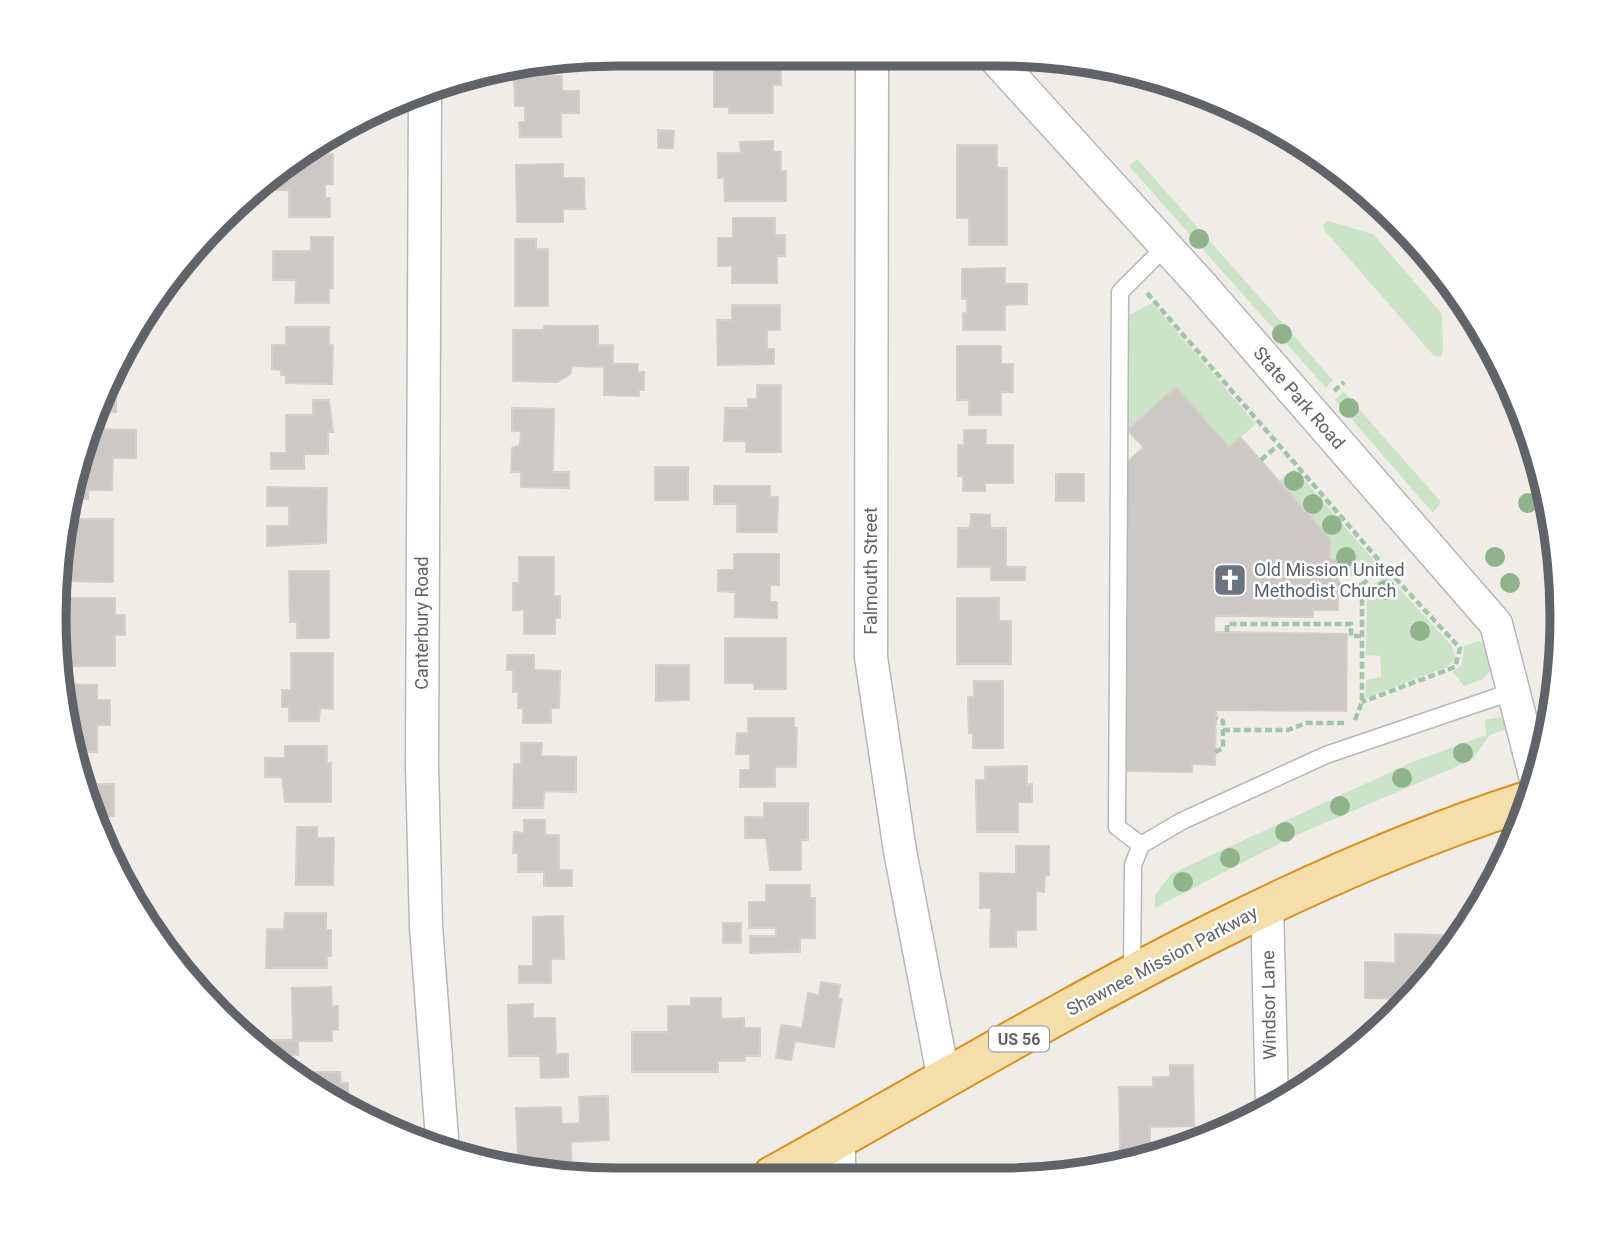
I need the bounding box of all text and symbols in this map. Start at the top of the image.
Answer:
street label: State Park Road [1249,342,1349,453]
street label: Falmouth Street [860,507,881,635]
street label: Canterbury Road [411,556,432,690]
place label: Old Mission United Methodist Church [1254,559,1405,601]
church icon: Old Mission United Methodist Church [1211,561,1249,599]
street label: Shawnee Mission Parkway [1063,901,1261,1020]
street label: Windsor Lane [1257,950,1280,1060]
road number: US 56 [989,1026,1049,1051]

